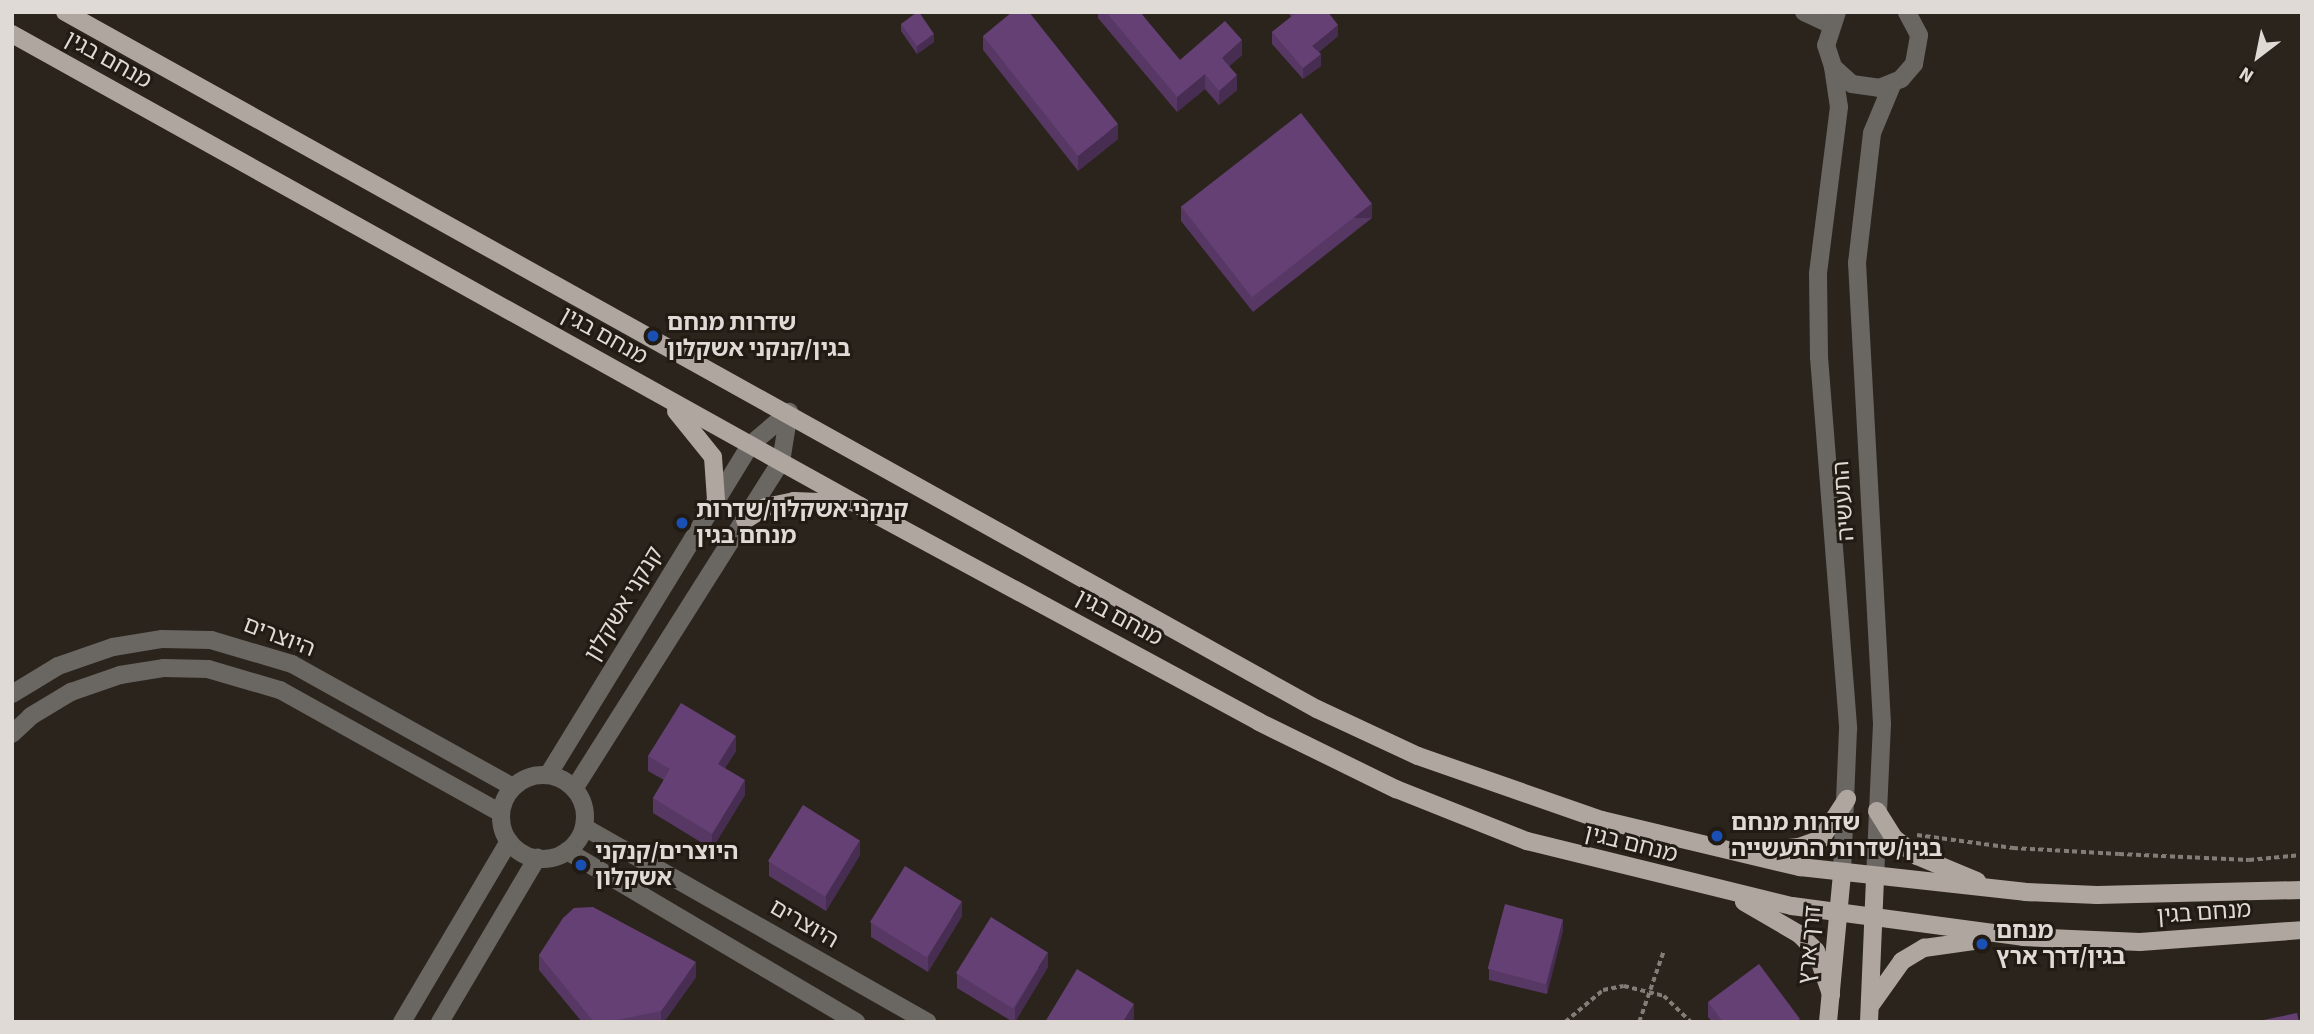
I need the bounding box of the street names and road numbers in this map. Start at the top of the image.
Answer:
street label: מנחם בגין [60,25,156,95]
street label: מנחם בגין [556,301,652,371]
street label: התעשיה [1827,460,1861,542]
street label: קנקני אשקלון [579,542,669,666]
street label: מנחם בגין [1071,584,1167,652]
street label: היוצרים [239,611,319,663]
street label: מנחם בגין [1582,819,1680,869]
street label: היוצרים [765,893,843,955]
street label: מנחם בגין [2156,896,2252,930]
street label: דרך ארץ [1793,904,1827,986]

